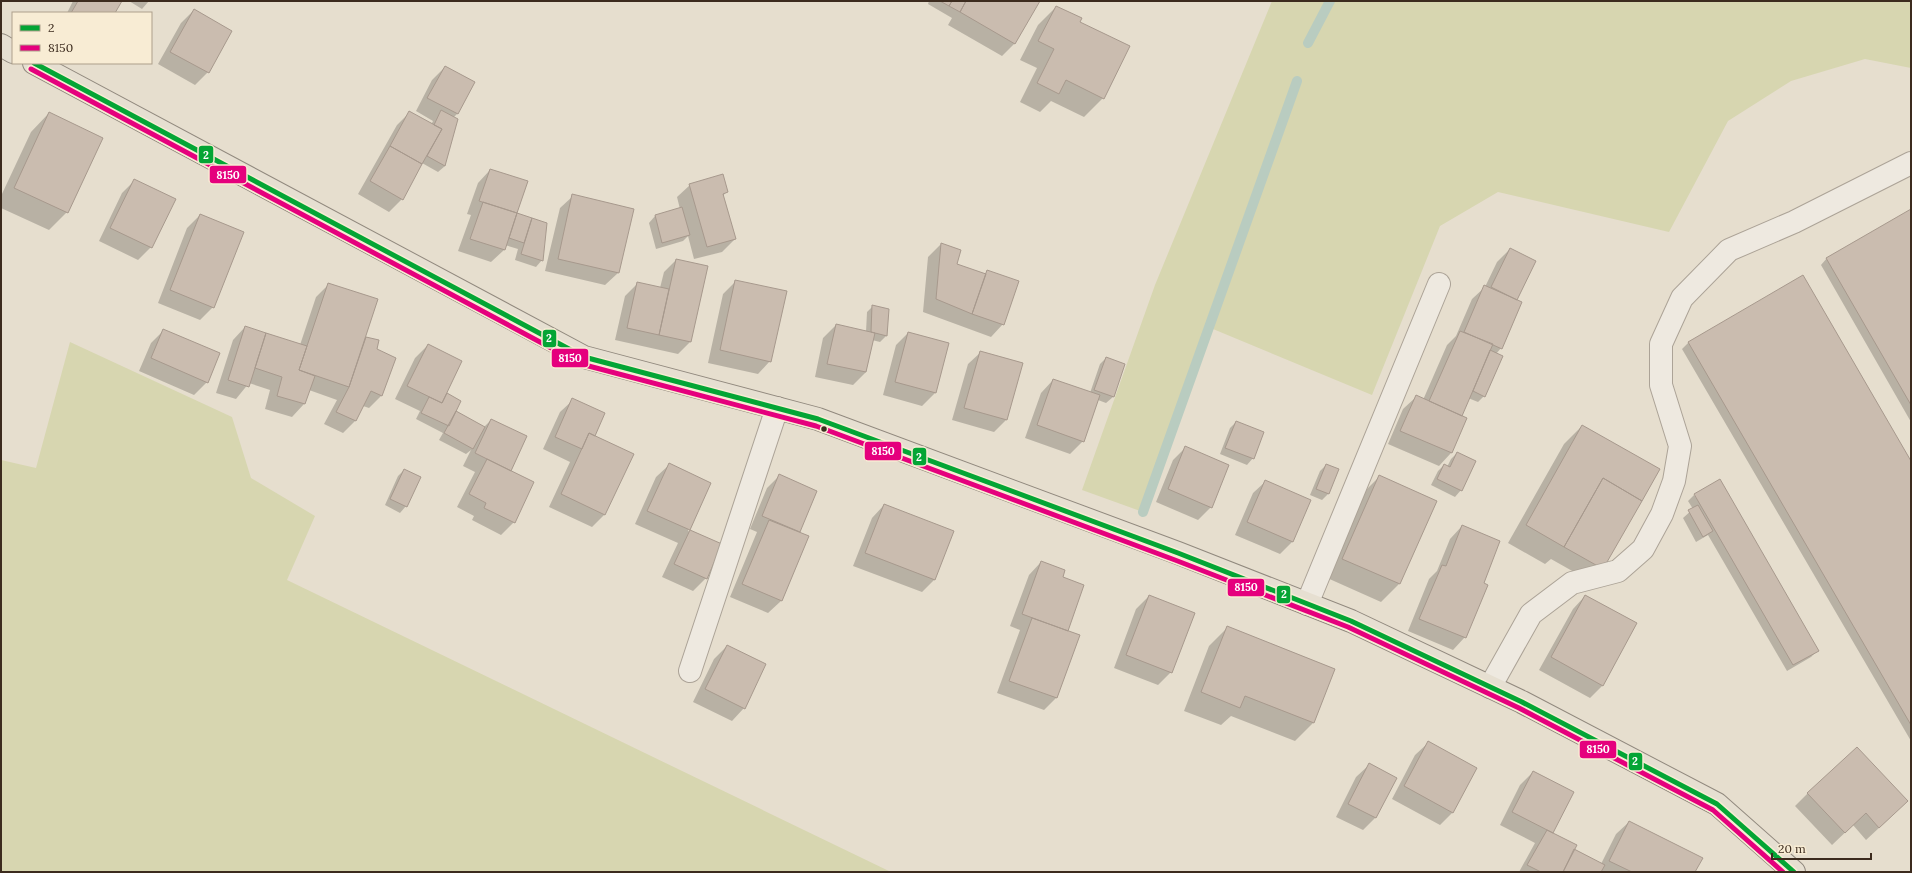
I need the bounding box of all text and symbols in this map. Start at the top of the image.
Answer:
legend [12,12,152,64]
text: 2 [48,20,54,35]
text: 8150 [48,40,73,55]
line badge: 2 [198,145,214,164]
text: 2 [203,148,209,162]
line badge: 8150 [209,165,247,184]
text: 8150 [216,168,240,182]
line badge: 2 [542,329,557,348]
text: 2 [546,331,552,345]
line badge: 8150 [551,348,589,368]
text: 8150 [558,351,582,365]
unlabelled marker [819,424,829,434]
line badge: 8150 [864,441,902,461]
text: 8150 [871,444,895,458]
line badge: 2 [912,447,927,466]
text: 2 [916,450,922,464]
line badge: 8150 [1227,578,1265,597]
text: 8150 [1234,580,1258,594]
line badge: 2 [1276,585,1291,604]
text: 2 [1281,587,1287,601]
line badge: 8150 [1579,740,1617,759]
text: 8150 [1586,742,1610,756]
line badge: 2 [1628,752,1643,771]
text: 2 [1632,754,1638,768]
scale bar [1772,835,1871,861]
text: 20 m [1778,841,1806,856]

